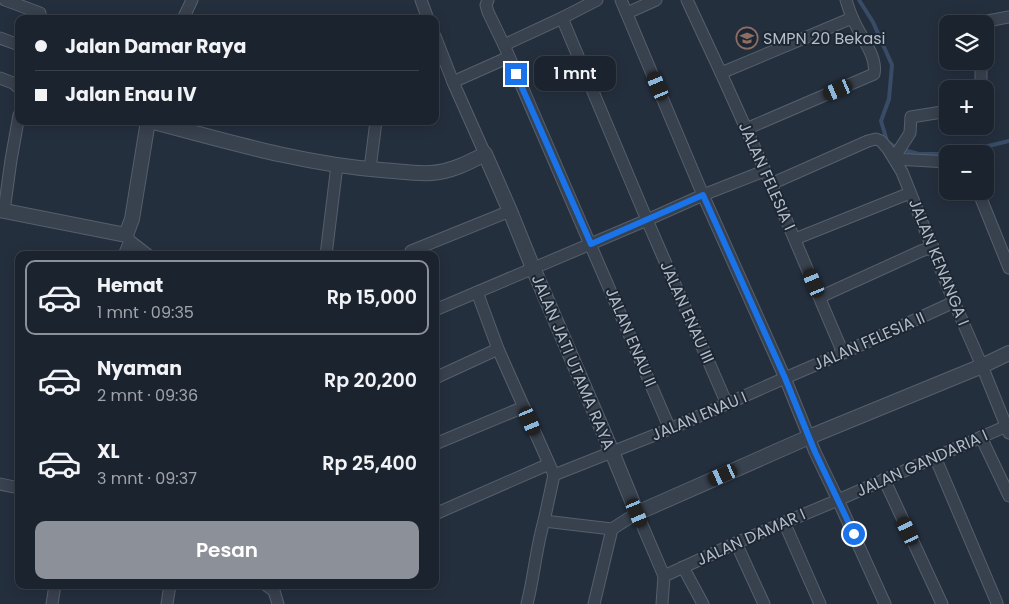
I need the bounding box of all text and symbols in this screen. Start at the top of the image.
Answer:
map controls [939,15,994,200]
button: layers [939,15,994,70]
school or university icon: SMPN 20 Bekasi [735,26,759,50]
place label: SMPN 20 Bekasi [763,27,886,50]
text: Jalan Damar Raya [65,33,246,60]
callout: 1 mnt [534,56,616,92]
text: 1 mnt [553,62,597,85]
route end [505,63,527,85]
car [645,69,670,103]
car [821,77,854,103]
button: + [939,80,994,135]
text: Jalan Enau IV [65,81,197,108]
street label: JALAN FELESIA I [733,118,801,234]
button: − [939,145,994,200]
street label: JALAN KENANGA I [903,195,975,329]
street label: JALAN ENAU III [654,257,720,367]
car [801,266,826,300]
street label: JALAN JATI UTAMA RAYA [526,271,620,453]
text: Hemat [97,272,163,299]
icon: car [37,275,82,320]
text: Rp 15,000 [327,284,417,311]
street label: JALAN ENAU II [600,284,662,390]
text: 1 mnt · 09:35 [97,301,194,324]
street label: JALAN FELESIA II [809,306,929,376]
text: Nyaman [97,355,182,382]
icon: car [37,358,82,403]
text: Rp 20,200 [324,367,417,394]
text: 2 mnt · 09:36 [97,384,198,407]
street label: JALAN ENAU I [648,386,750,446]
car [517,404,542,438]
street label: JALAN GANDARIA I [853,424,991,502]
text: XL [97,438,120,465]
icon: car [37,441,82,486]
text: Rp 25,400 [322,450,417,477]
car [706,462,739,488]
text: 3 mnt · 09:37 [97,467,197,490]
car [624,496,649,530]
street label: JALAN DAMAR I [693,503,809,571]
car [894,514,921,548]
button: Pesan [35,521,419,579]
route start [843,523,865,545]

